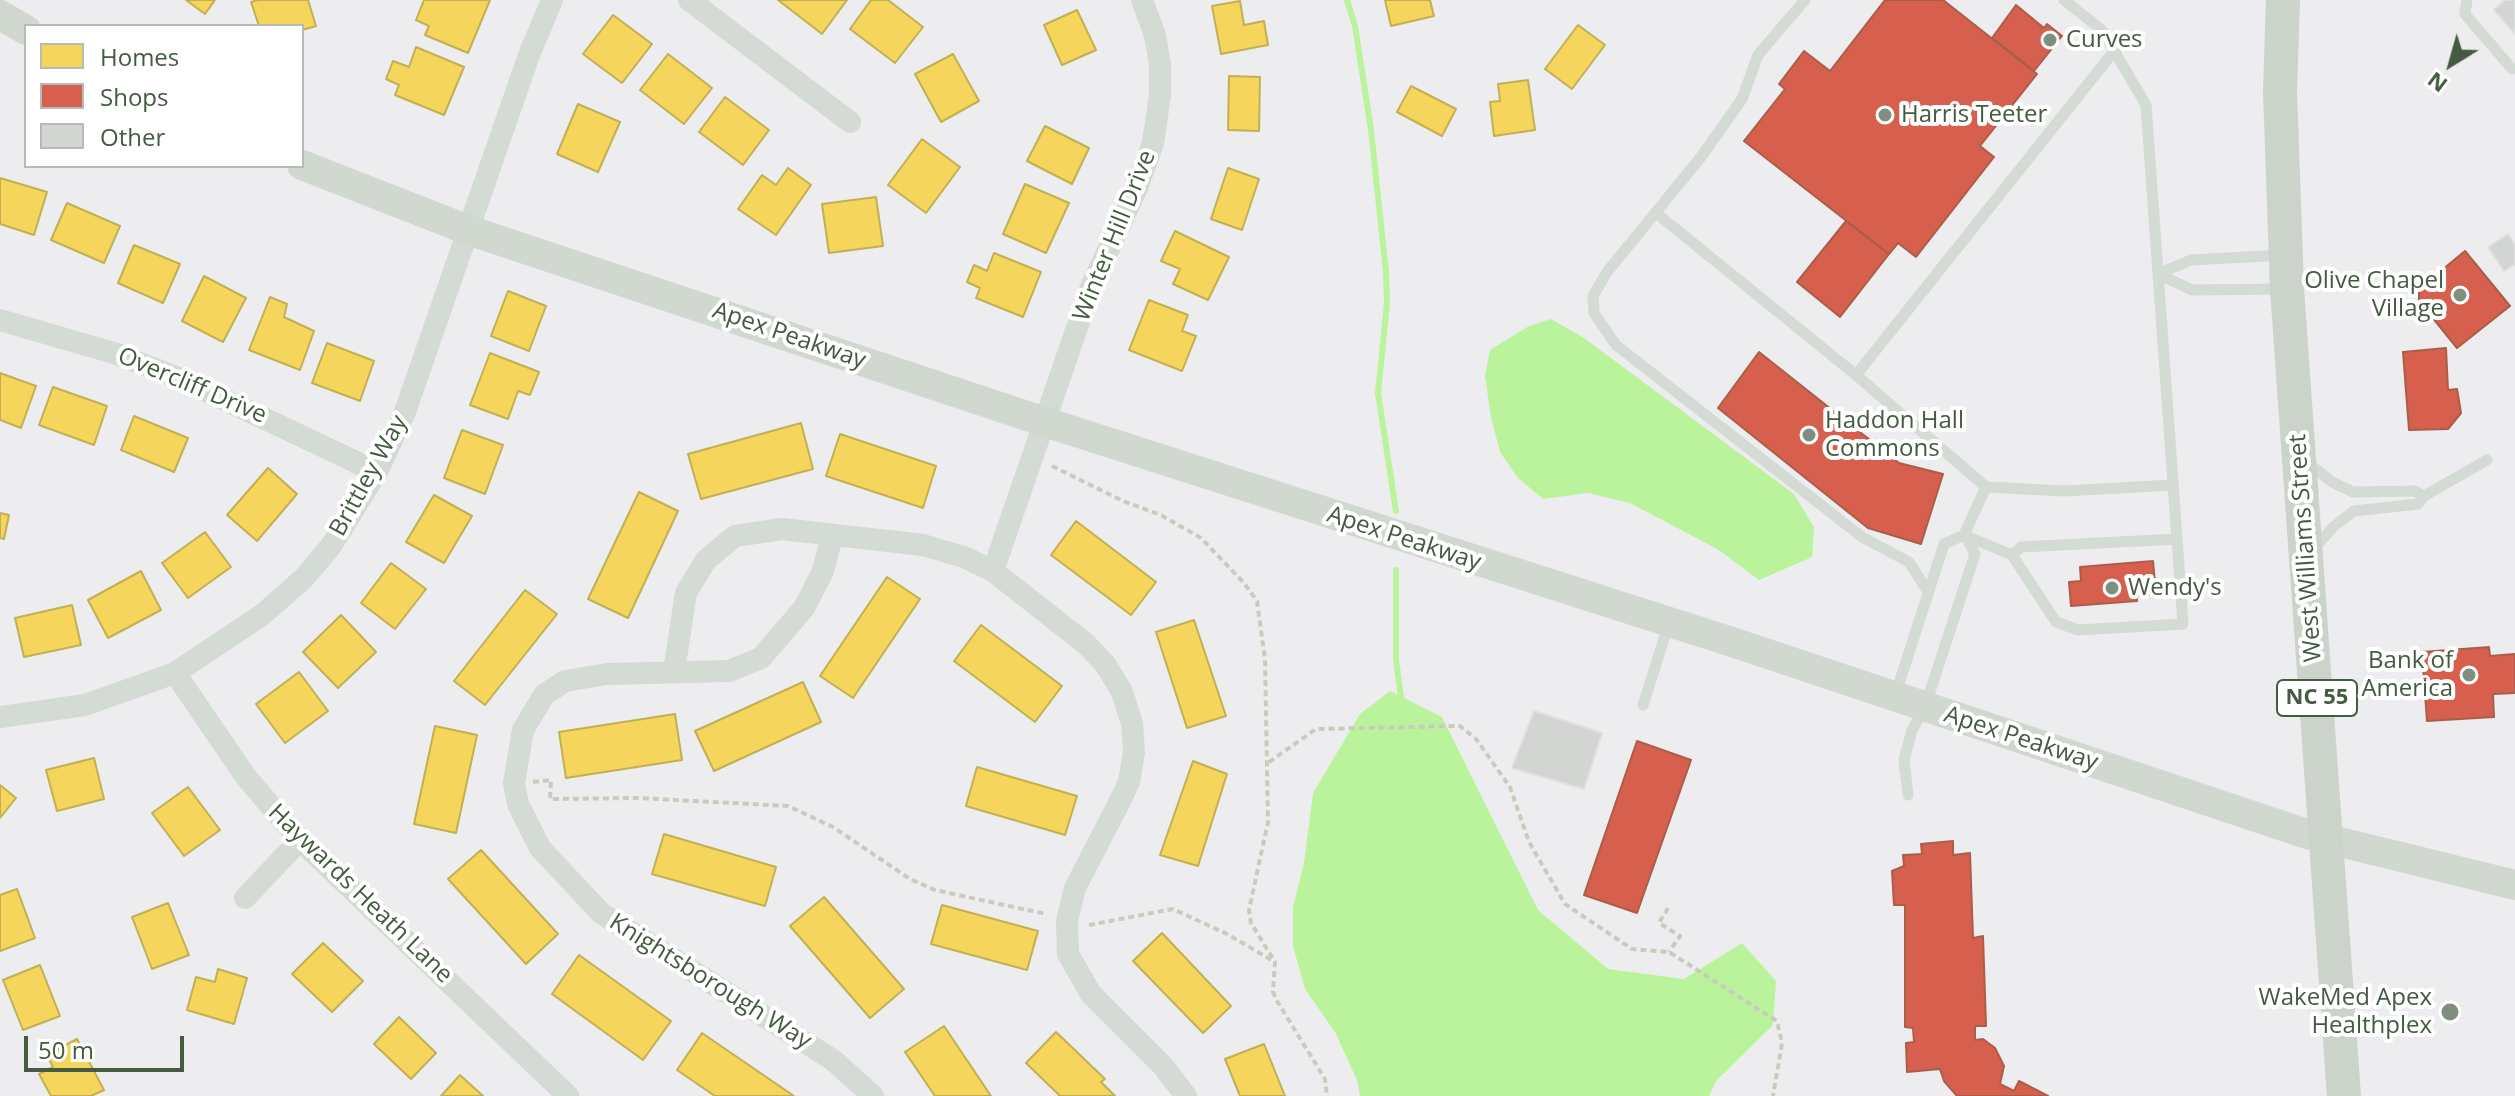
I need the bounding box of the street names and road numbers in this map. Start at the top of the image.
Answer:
street label: Winter Hill Drive [1068,146,1162,326]
street label: Apex Peakway [709,296,869,376]
street label: Overcliff Drive [113,342,271,430]
street label: Brittley Way [324,411,414,541]
street label: West Williams Street [2284,433,2328,663]
street label: Apex Peakway [1323,501,1485,577]
road number: NC 55 [2277,680,2357,716]
street label: Apex Peakway [1940,701,2102,777]
street label: Haywards Heath Lane [262,798,458,990]
street label: Knightsborough Way [604,908,816,1056]

